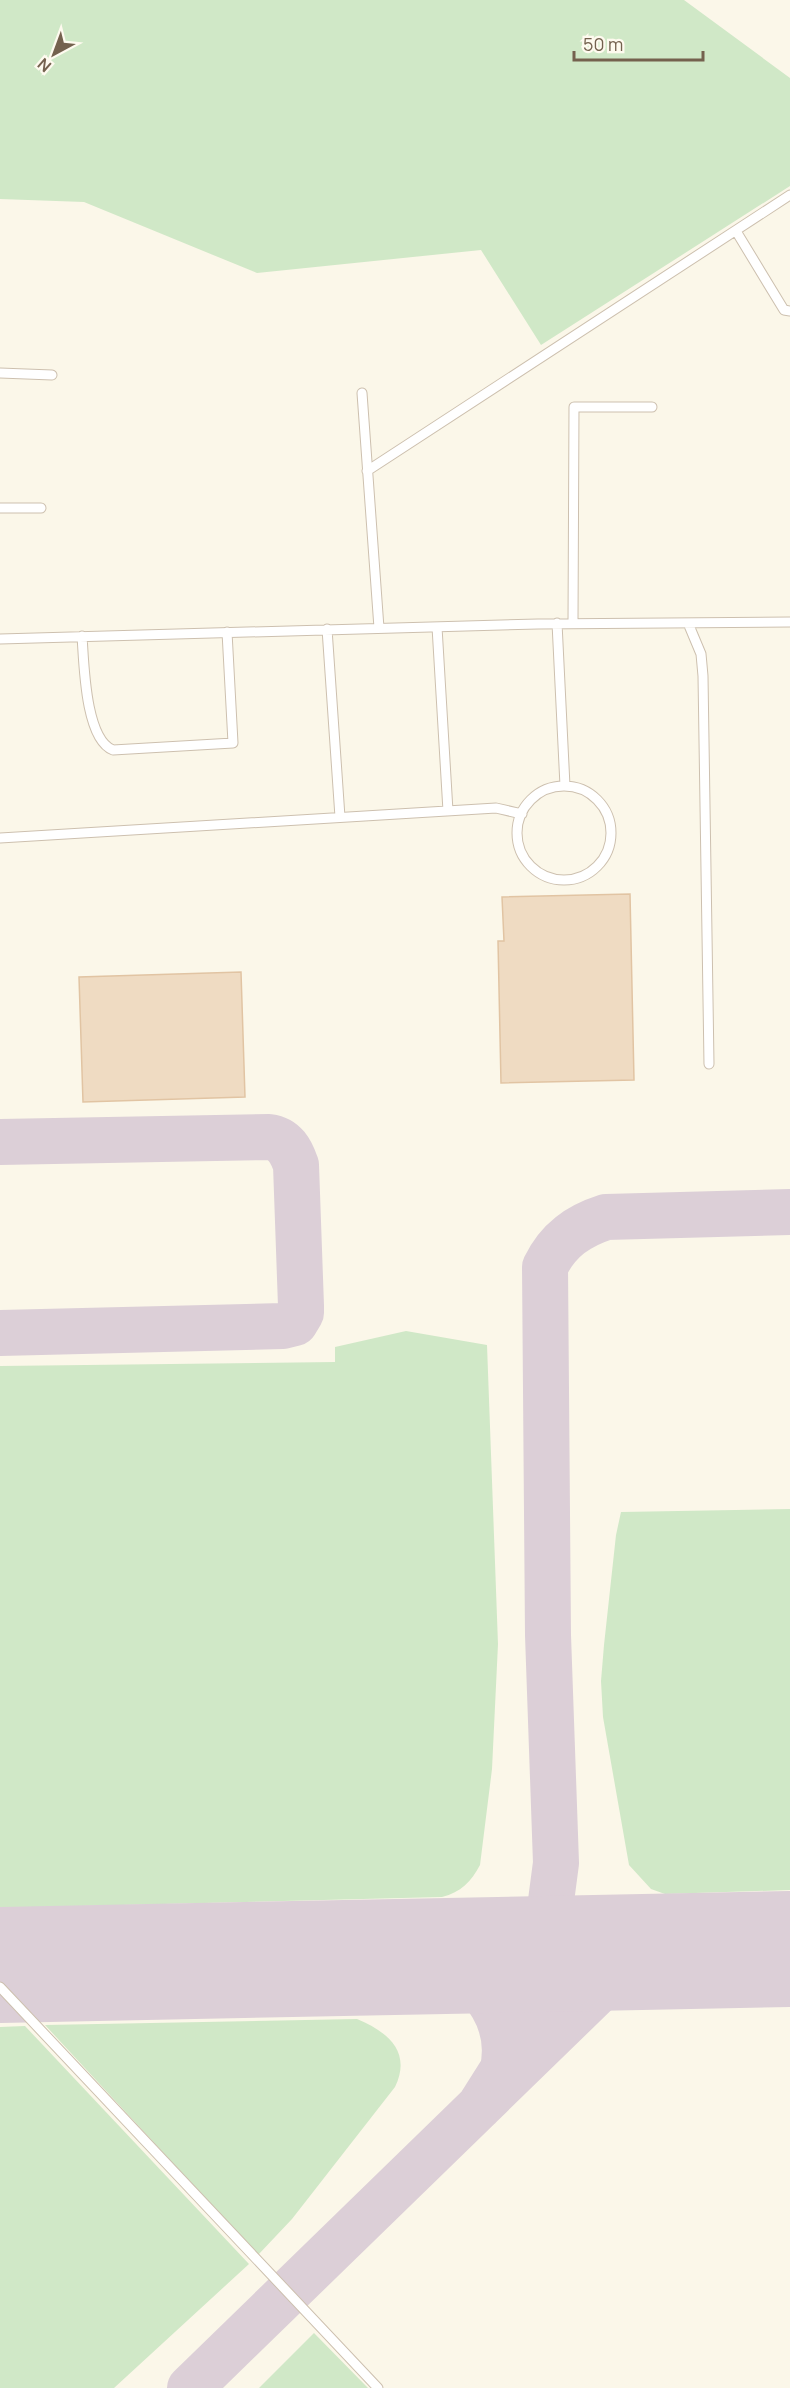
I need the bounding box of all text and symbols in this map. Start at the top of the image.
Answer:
north arrow [24,24,84,84]
scale bar [574,24,703,62]
text: 50 m [583,32,623,56]
text: N [33,53,56,77]

